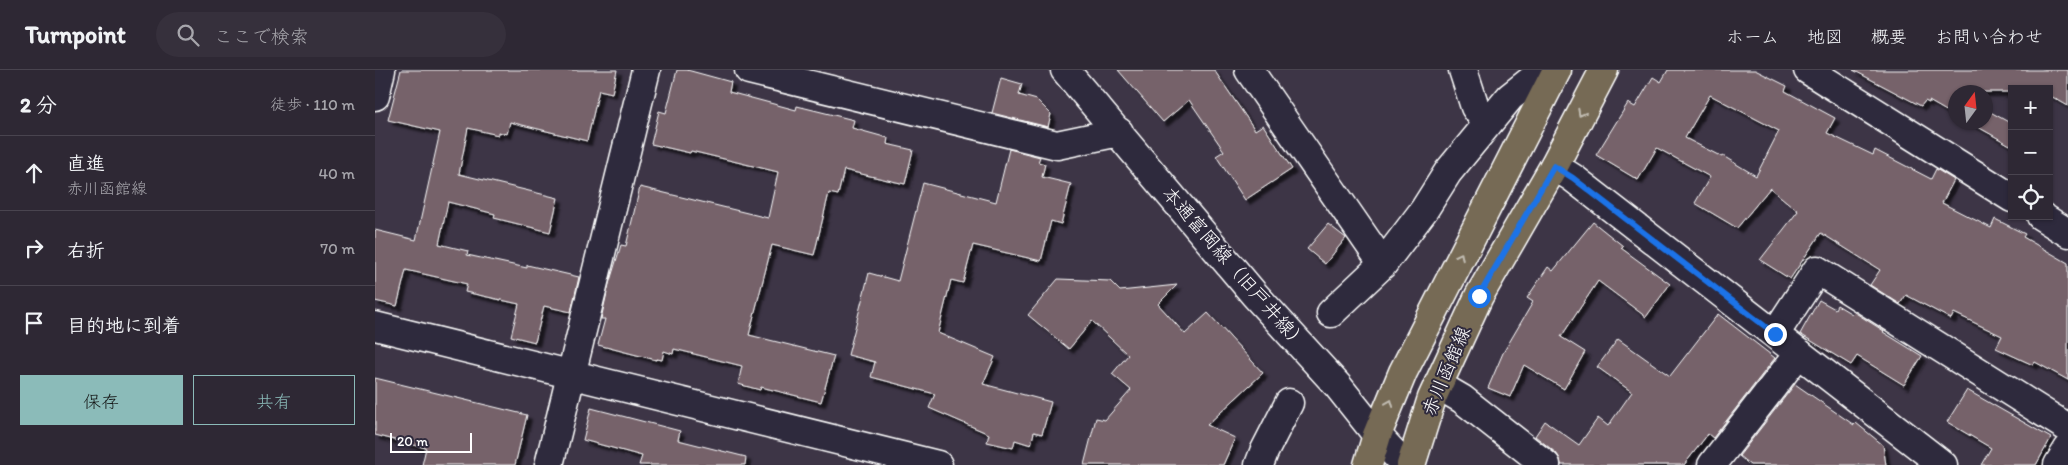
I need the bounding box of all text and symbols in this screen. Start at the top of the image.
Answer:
search box [156,12,506,57]
text: Turnpoint [25,20,126,49]
icon: search [174,21,202,49]
text: ここで検索 [214,25,309,48]
text: ホーム [1726,26,1779,48]
text: 地図 [1807,26,1843,48]
text: 概要 [1871,26,1907,48]
text: お問い合わせ [1935,26,2043,48]
north arrow [1948,85,1993,130]
map controls [2008,85,2053,220]
button: + [2008,85,2053,130]
text: 2 分 [20,92,57,117]
text: 徒歩 · 110 m [270,95,355,114]
one-way arrow [1577,108,1587,117]
button: − [2008,130,2053,175]
text: 直進 [67,152,105,175]
icon: ahead [20,159,48,187]
text: 40 m [318,164,355,183]
button: locate [2008,175,2053,220]
text: 赤川函館線 [67,179,147,198]
street label: 本通富岡線（旧戸井線） [1158,182,1312,354]
icon: right [20,234,48,262]
text: 右折 [67,239,105,262]
text: 70 m [320,239,355,258]
one-way arrow [1454,252,1465,261]
route start [1468,285,1491,308]
icon: arrive [20,309,48,337]
text: 目的地に到着 [67,314,181,337]
street label: 赤川函館線 [1417,323,1475,419]
route end [1764,323,1787,346]
button: 保存 [20,375,183,425]
button: 共有 [193,375,355,425]
one-way arrow [1384,399,1394,408]
scale bar [390,430,473,453]
text: 20 m [397,433,428,450]

